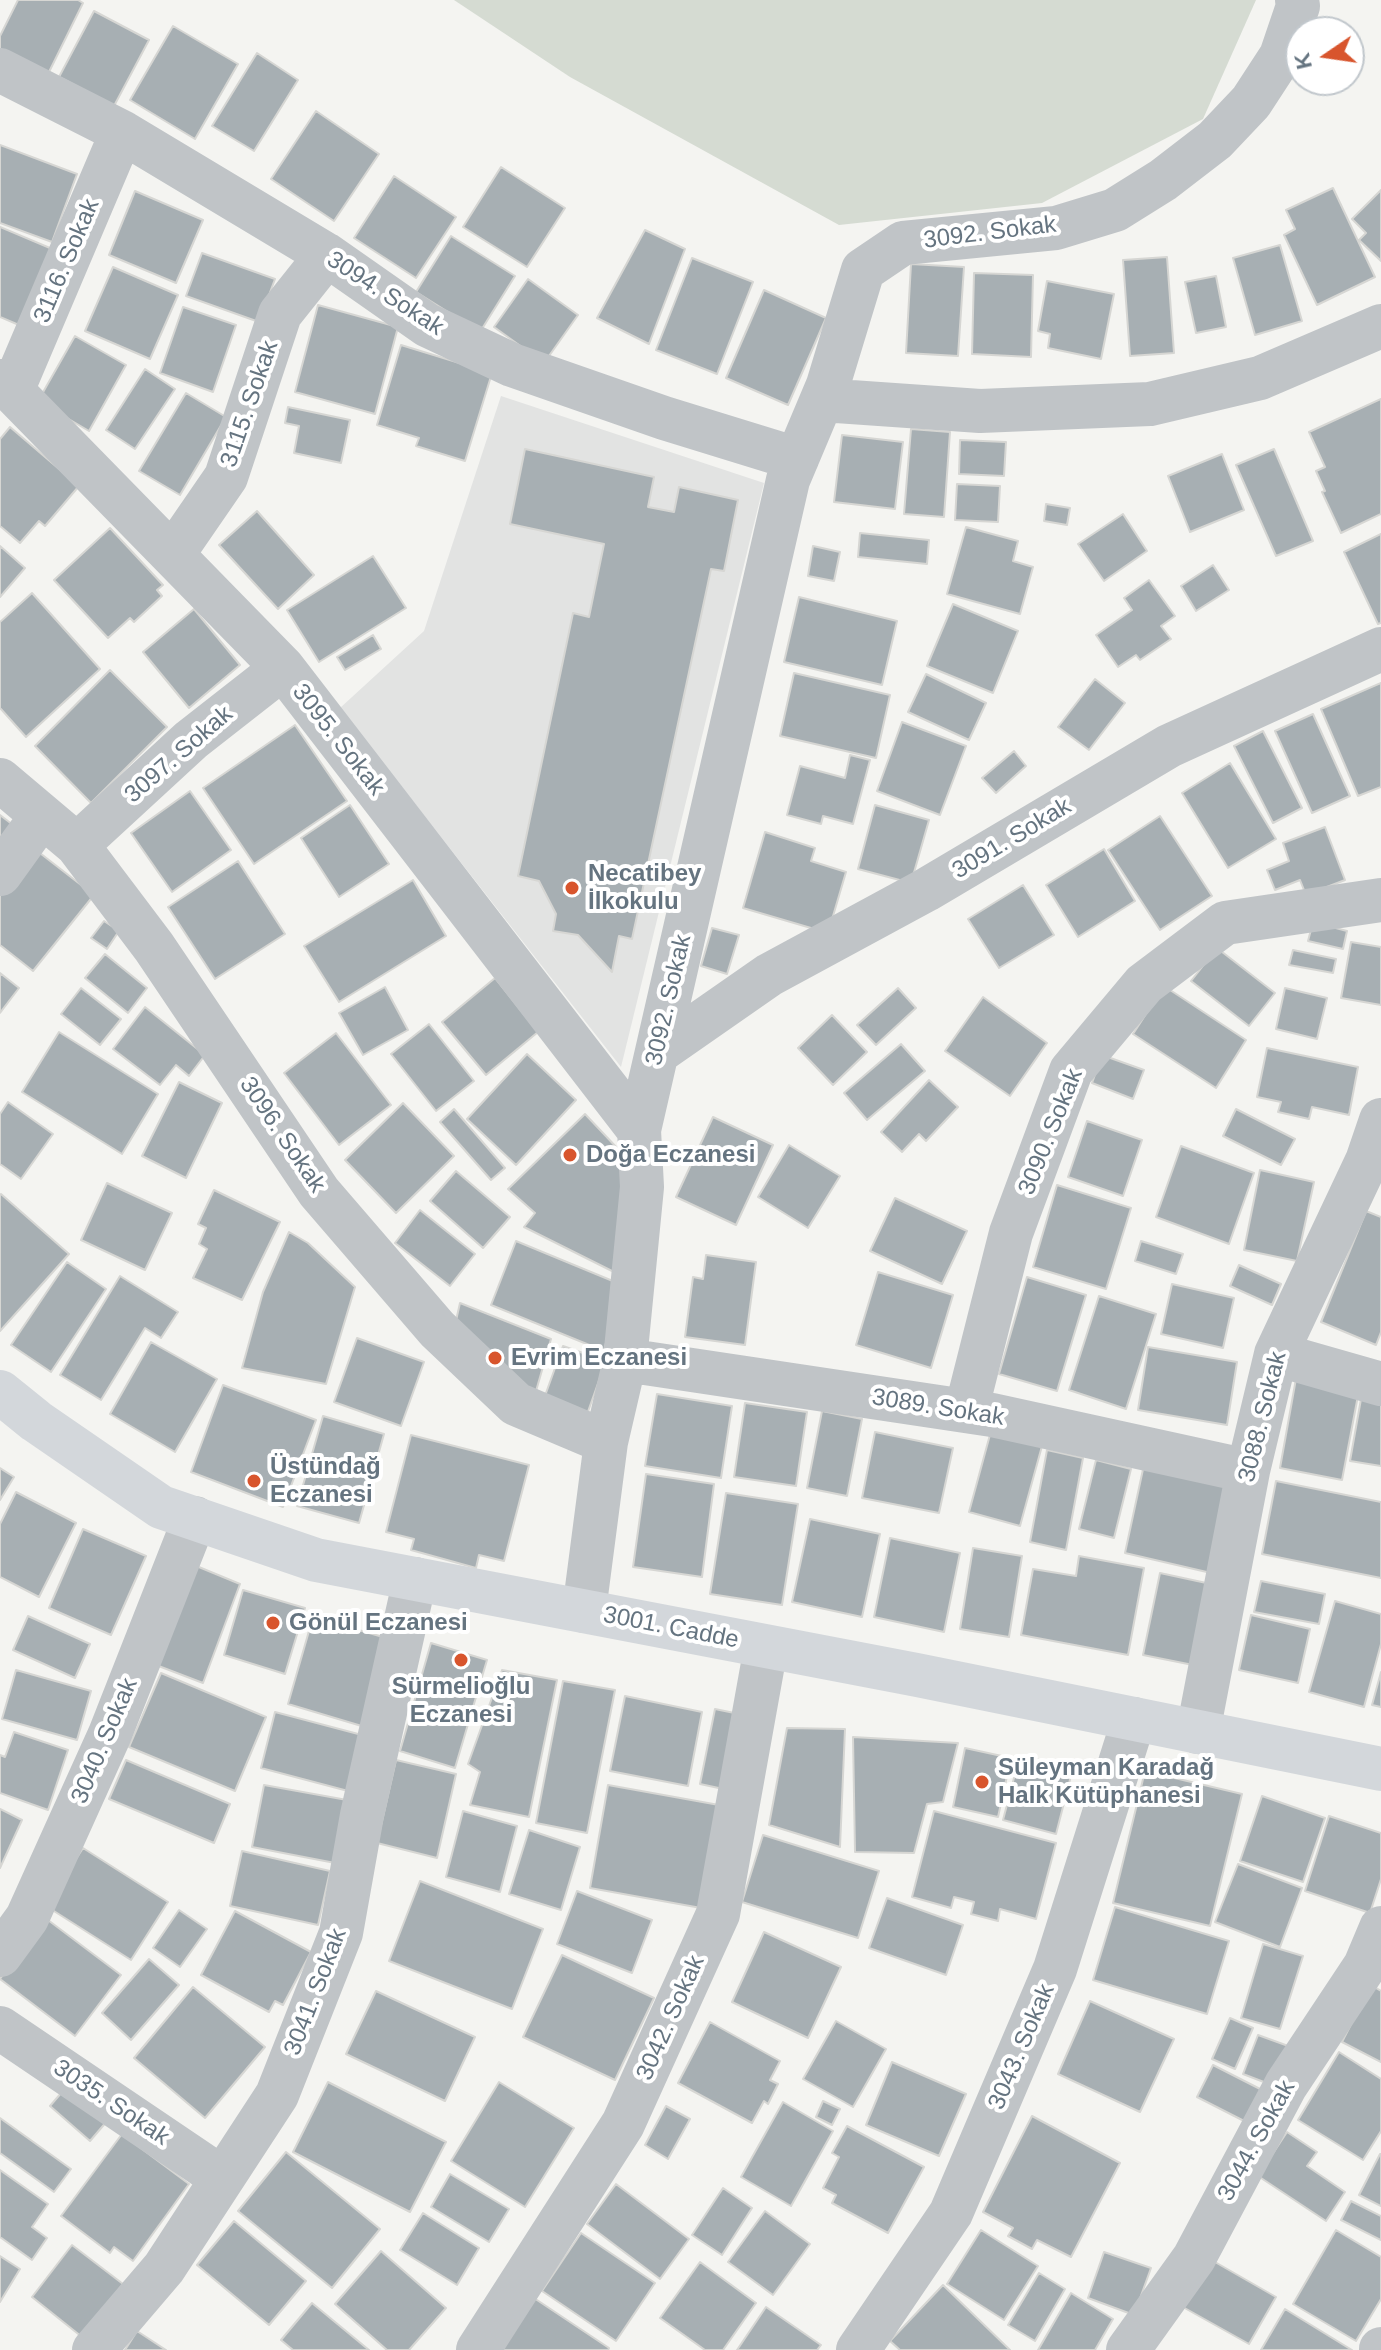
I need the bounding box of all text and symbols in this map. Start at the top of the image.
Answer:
north arrow [1285,16,1365,96]
text: K [1289,51,1317,72]
street label: 3116. Sokak [28,195,106,327]
street label: 3092. Sokak [922,211,1058,255]
street label: 3094. Sokak [321,246,449,342]
street label: 3115. Sokak [215,337,285,471]
street label: 3095. Sokak [286,679,390,801]
street label: 3097. Sokak [119,700,239,810]
street label: 3091. Sokak [947,792,1077,886]
place label: Necatibey İlkokulu [588,860,701,916]
marker: Necatibey İlkokulu [563,879,581,897]
street label: 3092. Sokak [640,932,698,1068]
street label: 3090. Sokak [1013,1065,1089,1199]
street label: 3096. Sokak [233,1072,331,1198]
place label: Doğa Eczanesi [586,1141,755,1169]
marker: Doğa Eczanesi [561,1146,579,1164]
place label: Evrim Eczanesi [511,1344,687,1372]
marker: Evrim Eczanesi [486,1349,504,1367]
street label: 3088. Sokak [1233,1349,1293,1485]
street label: 3089. Sokak [870,1383,1006,1433]
place label: Üstündağ Eczanesi [270,1453,381,1509]
marker: Üstündağ Eczanesi [245,1472,263,1490]
street label: 3001. Cadde [601,1601,741,1655]
place label: Gönül Eczanesi [289,1609,468,1637]
marker: Gönül Eczanesi [264,1614,282,1632]
marker: Sürmelioğlu Eczanesi [452,1651,470,1669]
place label: Sürmelioğlu Eczanesi [392,1673,530,1729]
street label: 3040. Sokak [66,1674,144,1808]
place label: Süleyman Karadağ Halk Kütüphanesi [998,1754,1214,1810]
marker: Süleyman Karadağ Halk Kütüphanesi [973,1773,991,1791]
street label: 3041. Sokak [279,1925,353,2059]
street label: 3042. Sokak [631,1951,711,2085]
street label: 3043. Sokak [983,1980,1061,2114]
street label: 3035. Sokak [48,2054,174,2152]
street label: 3044. Sokak [1212,2076,1302,2206]

